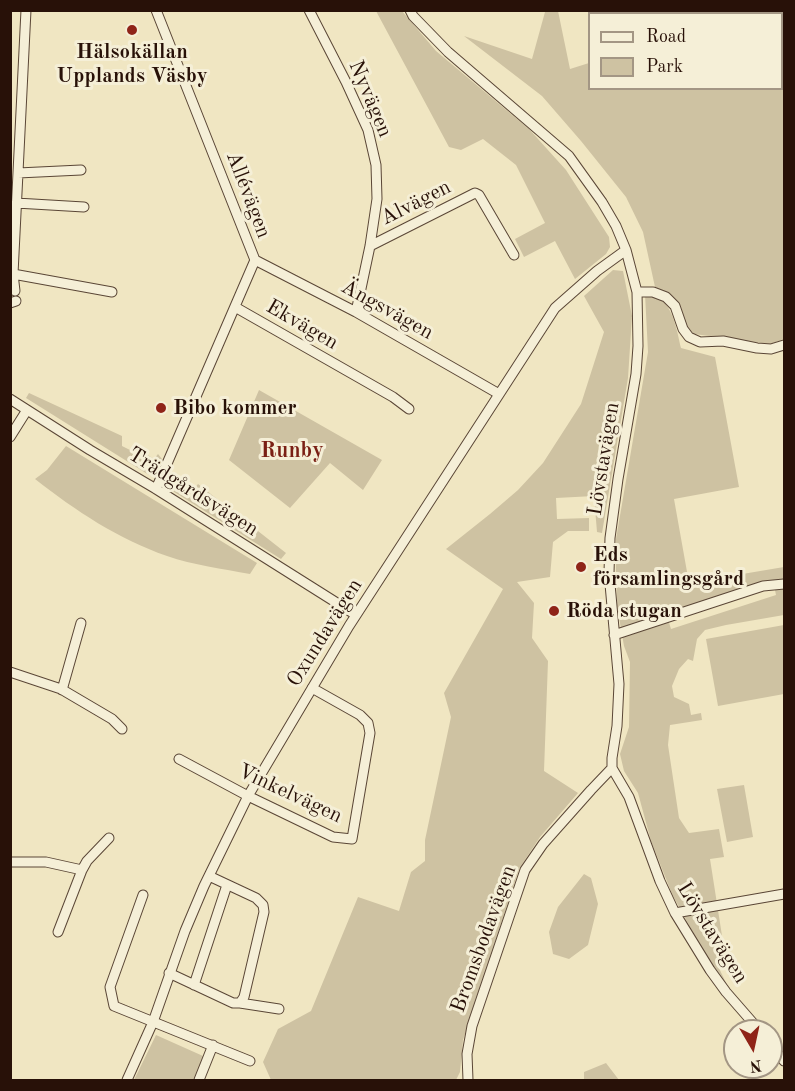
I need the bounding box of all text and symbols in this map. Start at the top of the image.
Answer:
legend [588,12,783,90]
marker: Hälsokällan Upplands Väsby [125,23,139,37]
text: Road [646,28,686,46]
place label: Hälsokällan Upplands Väsby [56,39,208,89]
street label: Nyvägen [343,57,397,141]
text: Park [646,58,683,76]
street label: Allévägen [220,148,276,242]
street label: Alvägen [377,175,455,231]
street label: Ängsvägen [336,274,438,346]
street label: Ekvägen [261,294,343,356]
place label: Bibo kommer [173,395,297,421]
street label: Lövstavägen [583,400,625,518]
marker: Bibo kommer [154,401,168,415]
district label: Runby [260,438,324,464]
street label: Trädgårdsvägen [123,442,263,542]
place label: Eds församlingsgård [593,542,744,592]
marker: Eds församlingsgård [574,560,588,574]
street label: Oxundavägen [282,574,368,692]
place label: Röda stugan [566,598,682,624]
marker: Röda stugan [547,604,561,618]
street label: Vinkelvägen [234,759,346,829]
street label: Bromsbodavägen [446,862,522,1016]
street label: Lövstavägen [671,878,753,988]
north arrow [723,1019,783,1079]
text: N [748,1056,763,1074]

